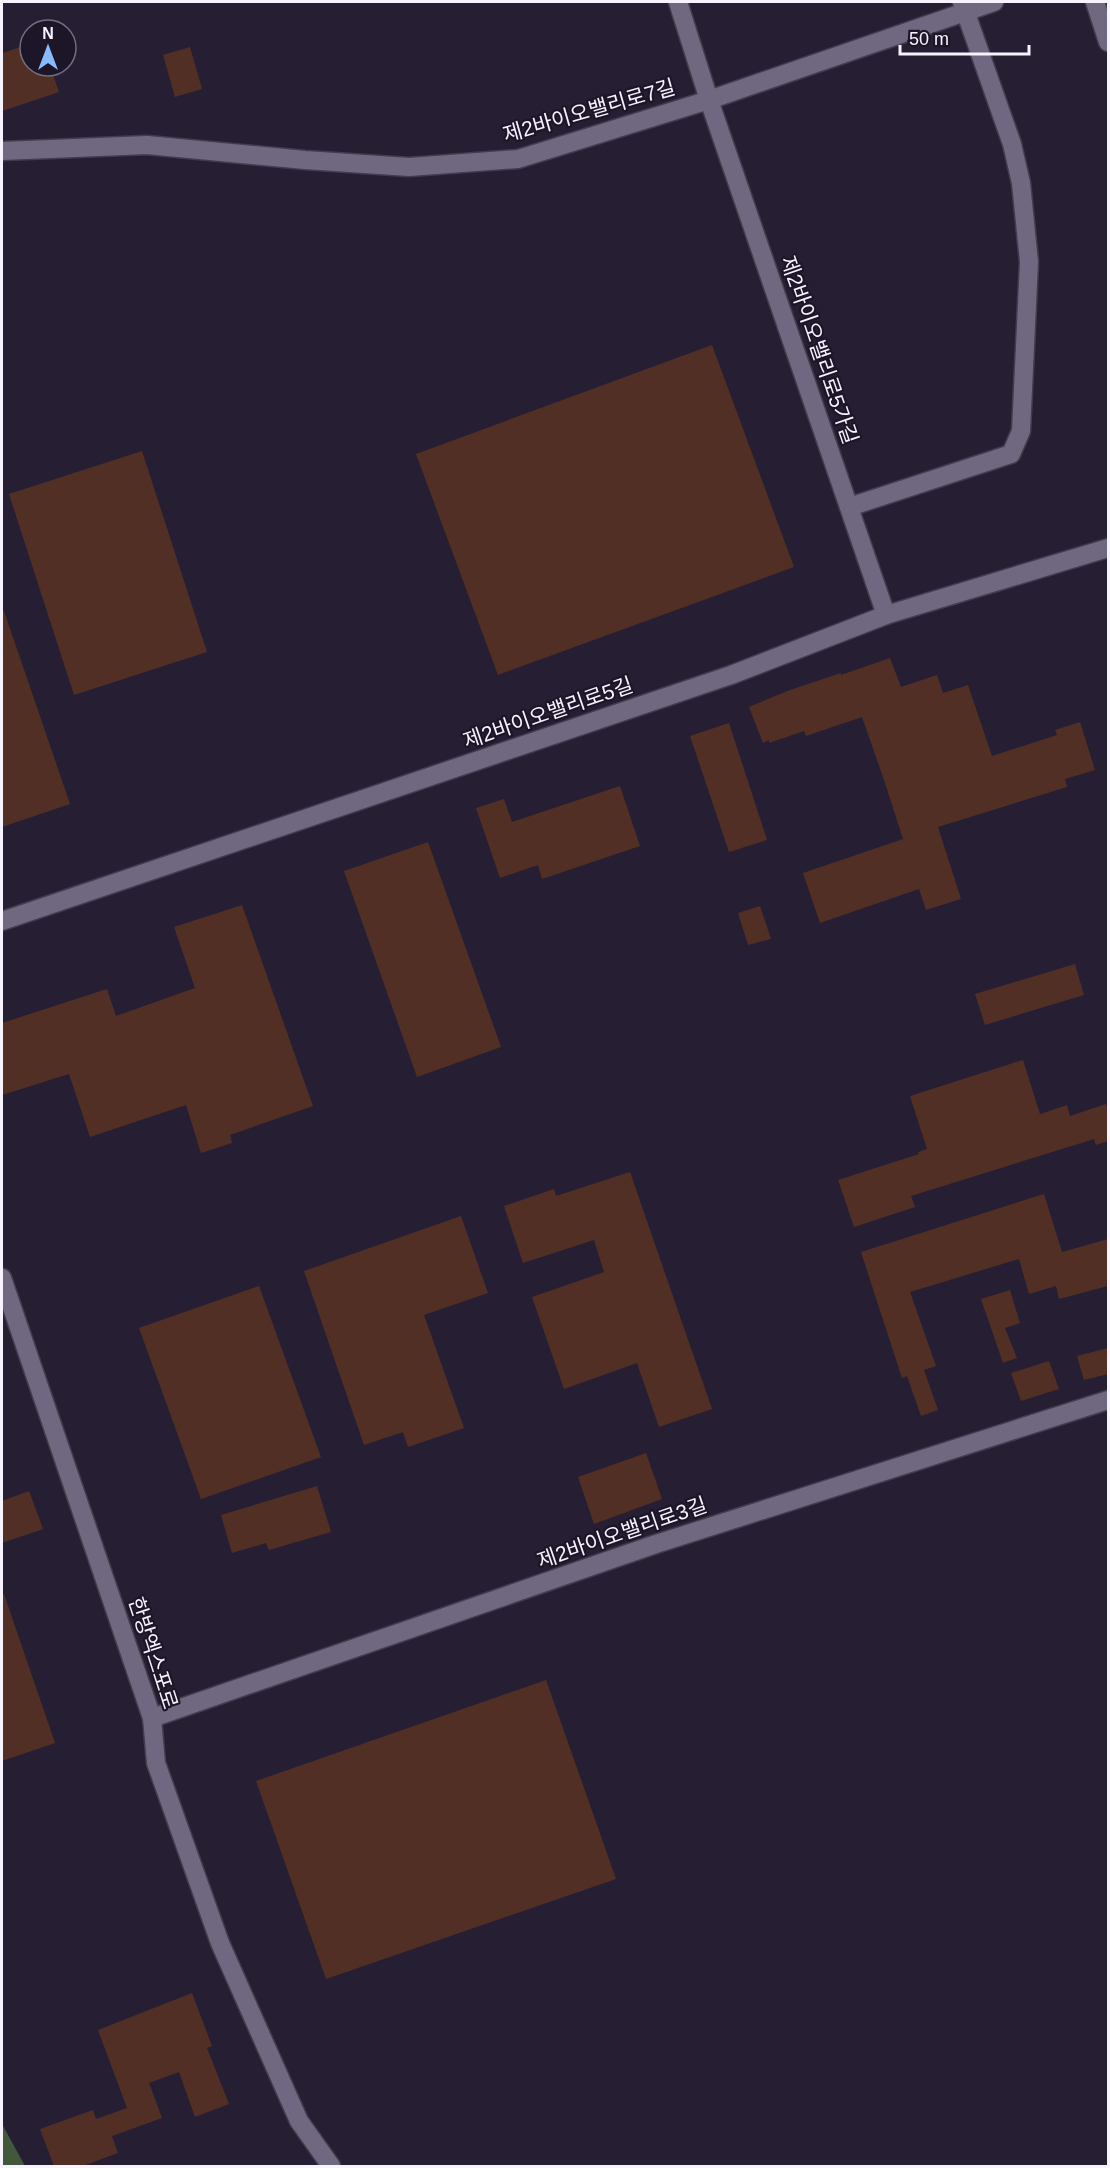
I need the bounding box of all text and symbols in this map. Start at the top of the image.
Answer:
north arrow [18,18,78,78]
scale bar [900,18,1029,56]
text: N [42,25,54,42]
text: 50 m [909,29,949,49]
street label: 제2바이오밸리로7길 [500,75,678,146]
street label: 제2바이오밸리로5가길 [776,253,862,447]
street label: 제2바이오밸리로5길 [460,673,636,752]
street label: 제2바이오밸리로3길 [534,1493,710,1572]
street label: 한방엑스포로 [125,1594,182,1712]

